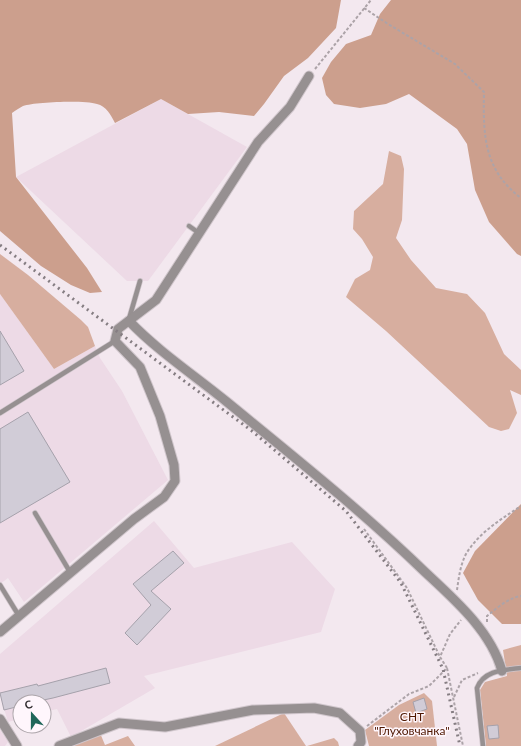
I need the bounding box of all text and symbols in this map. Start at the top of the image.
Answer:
north arrow [12,694,52,734]
text: С [23,697,35,712]
park label: СНТ "Глуховчанка" [374,709,450,738]

